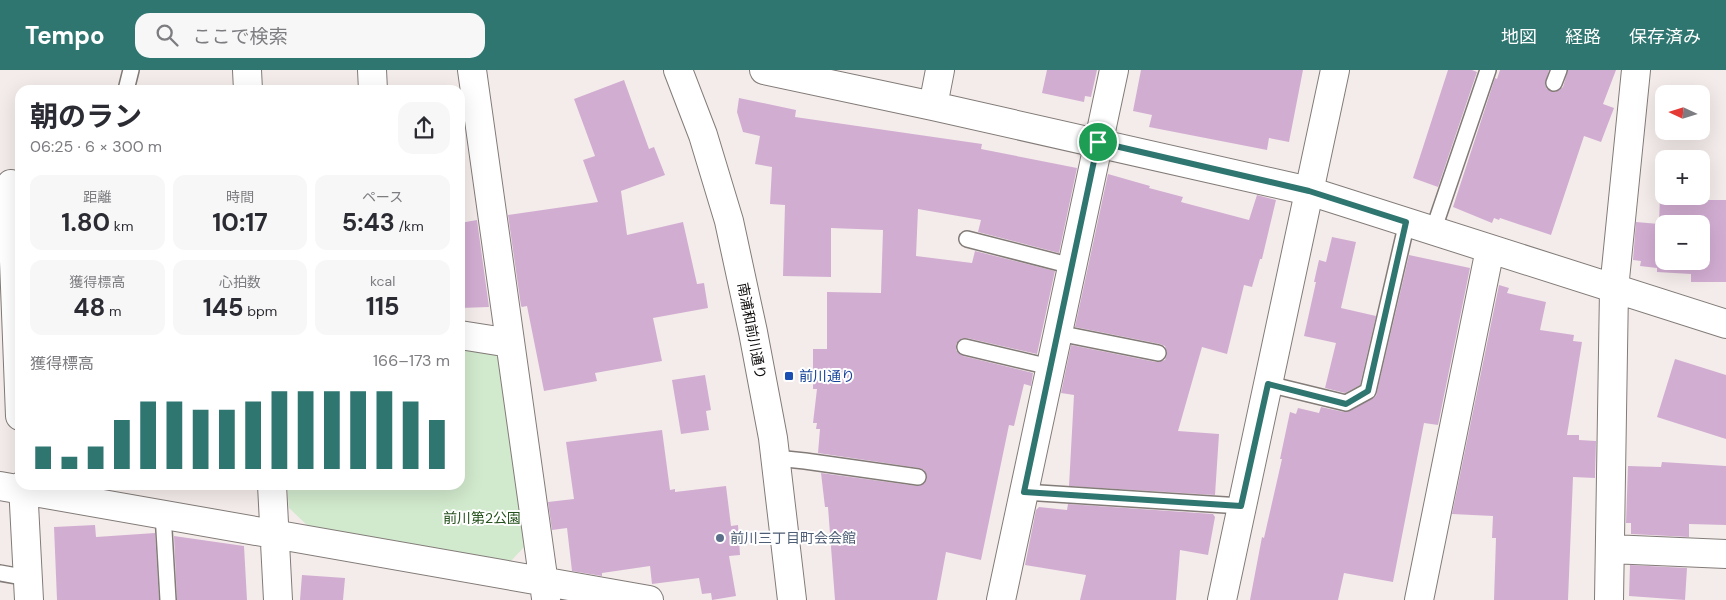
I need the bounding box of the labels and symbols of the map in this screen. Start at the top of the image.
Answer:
north arrow [1655,85,1710,140]
pin [1077,121,1119,163]
street label: 南浦和前川通り [734,281,770,381]
place label: 前川通り [799,367,855,385]
marker: 前川通り [783,370,795,382]
park label: 前川第2公園 [443,509,521,527]
place label: 前川三丁目町会会館 [730,529,856,547]
marker: 前川三丁目町会会館 [714,532,726,544]

